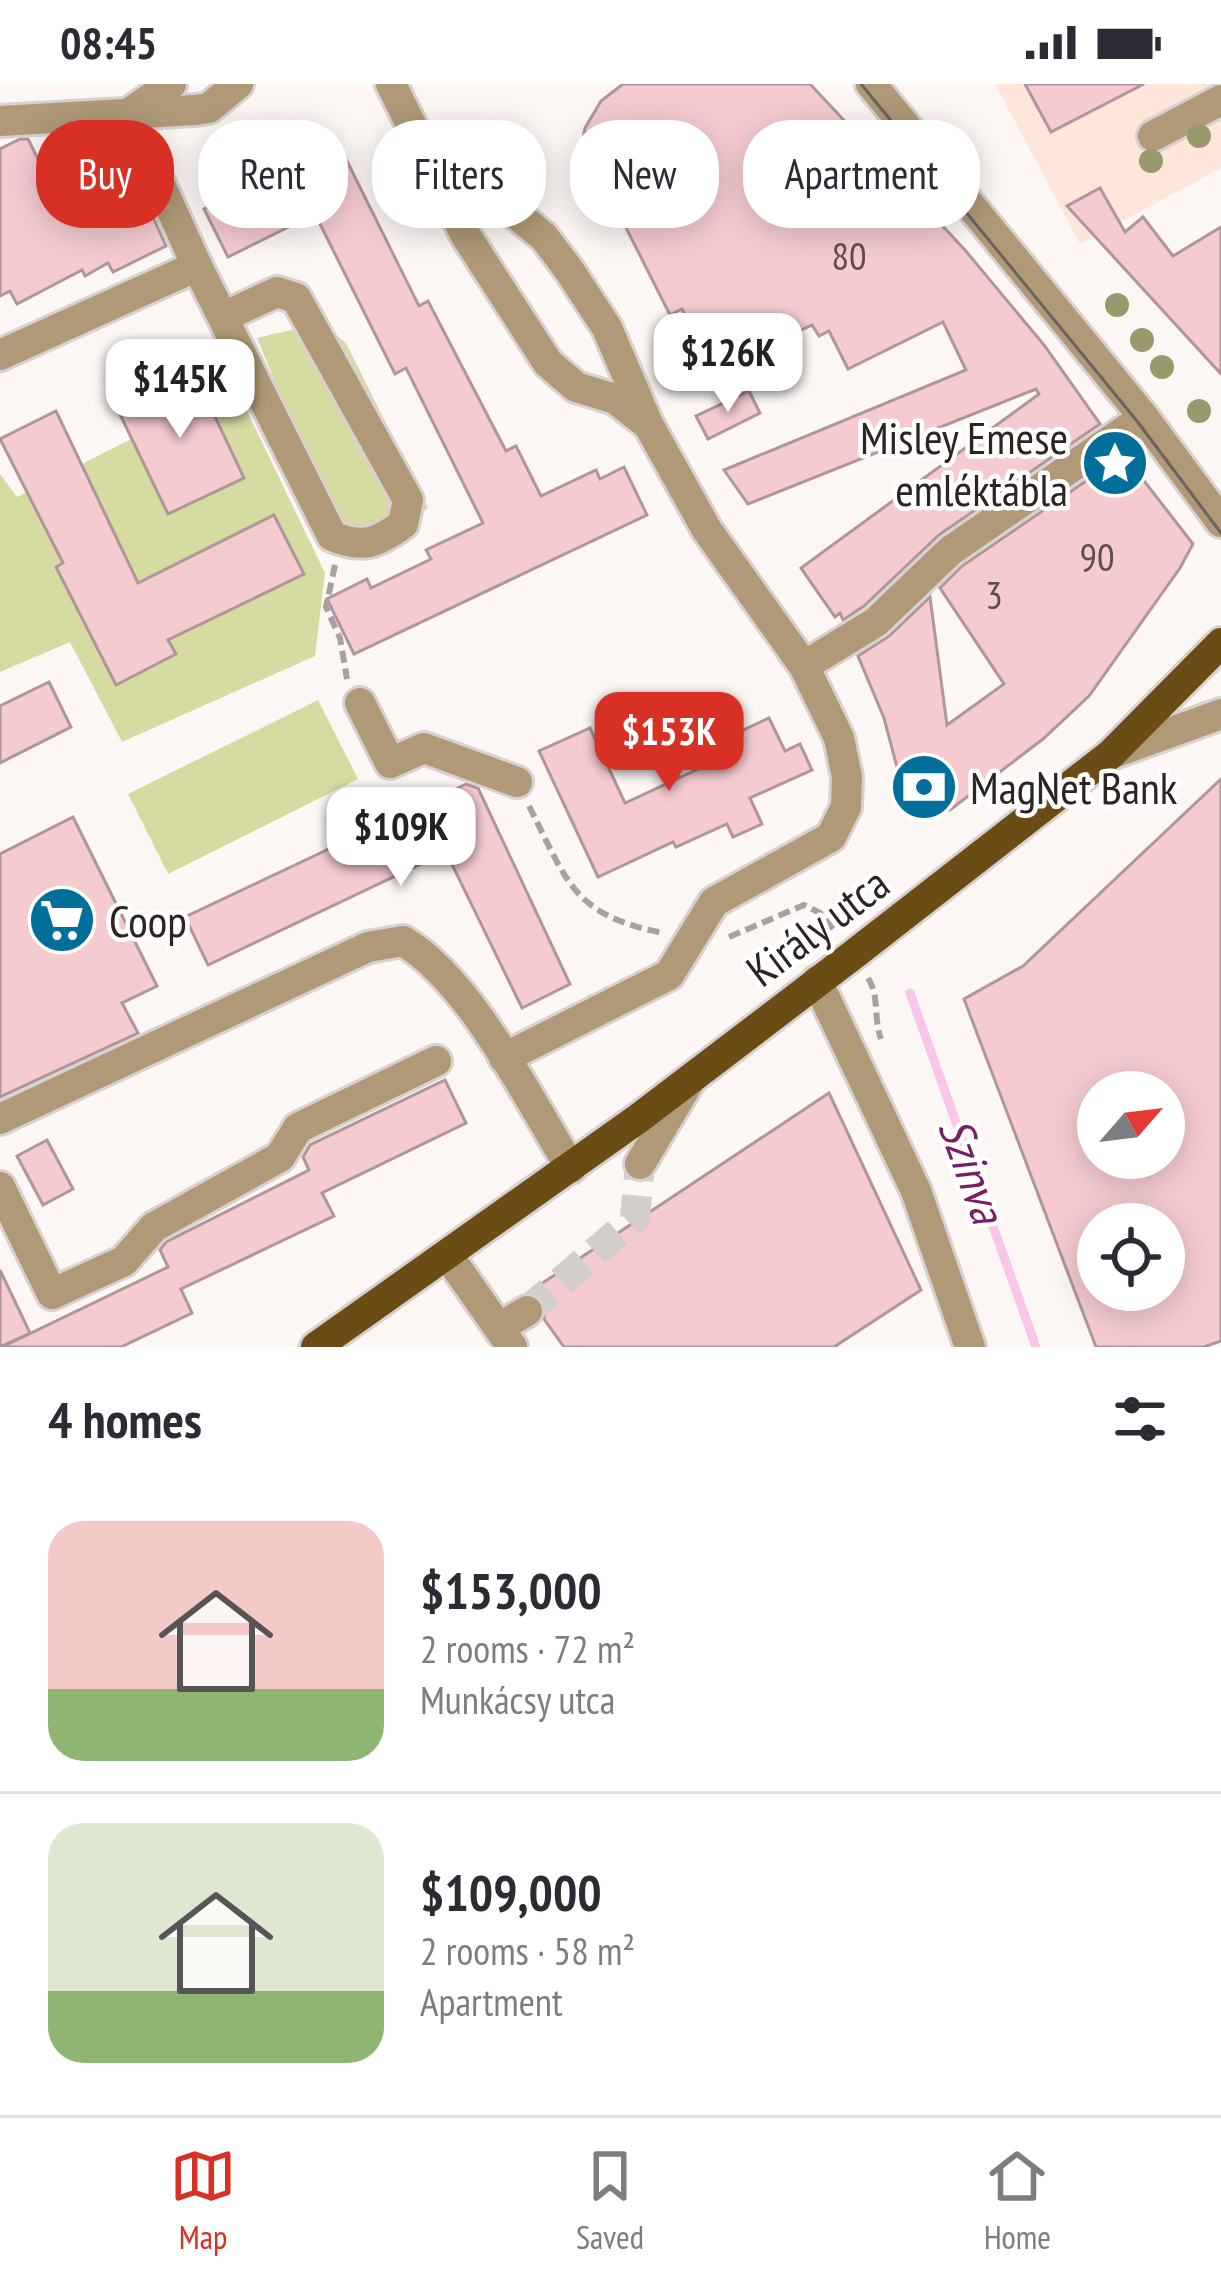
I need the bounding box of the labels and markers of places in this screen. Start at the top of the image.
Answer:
pin: $126K [644,313,812,415]
pin: $145K [96,339,264,441]
place label: Misley Emese emléktábla [860,408,1068,518]
place icon: Misley Emese emléktábla [1080,428,1150,498]
pin: $153K [585,692,753,794]
bank icon: MagNet Bank [889,752,959,822]
place label: MagNet Bank [970,758,1178,816]
pin: $109K [317,787,485,889]
supermarket icon: Coop [27,885,97,955]
place label: Coop [109,891,187,949]

